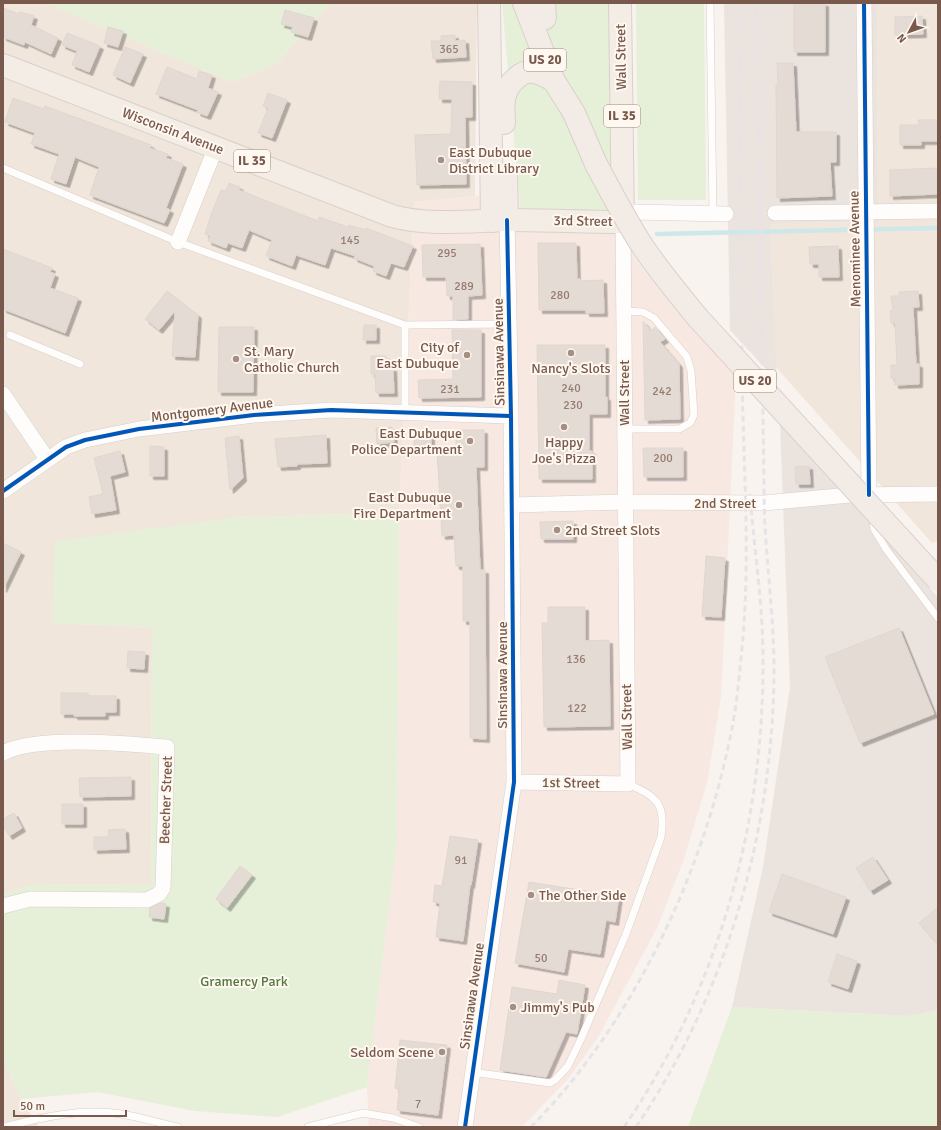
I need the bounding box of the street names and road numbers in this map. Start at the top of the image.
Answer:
street label: Wall Street [612,24,630,90]
road number: US 20 [524,49,566,71]
street label: Wisconsin Avenue [120,104,226,158]
road number: IL 35 [604,105,640,127]
road number: IL 35 [234,150,270,172]
street label: Menominee Avenue [845,191,865,307]
street label: 3rd Street [553,212,613,230]
street label: Sinsinawa Avenue [490,298,508,406]
street label: Wall Street [616,360,633,426]
road number: US 20 [734,370,776,392]
street label: Montgomery Avenue [150,394,274,426]
street label: 2nd Street [694,495,756,512]
street label: Sinsinawa Avenue [494,621,511,729]
street label: Wall Street [618,684,636,750]
street label: Beecher Street [156,755,176,844]
street label: 1st Street [542,774,600,792]
street label: Sinsinawa Avenue [456,941,488,1051]

